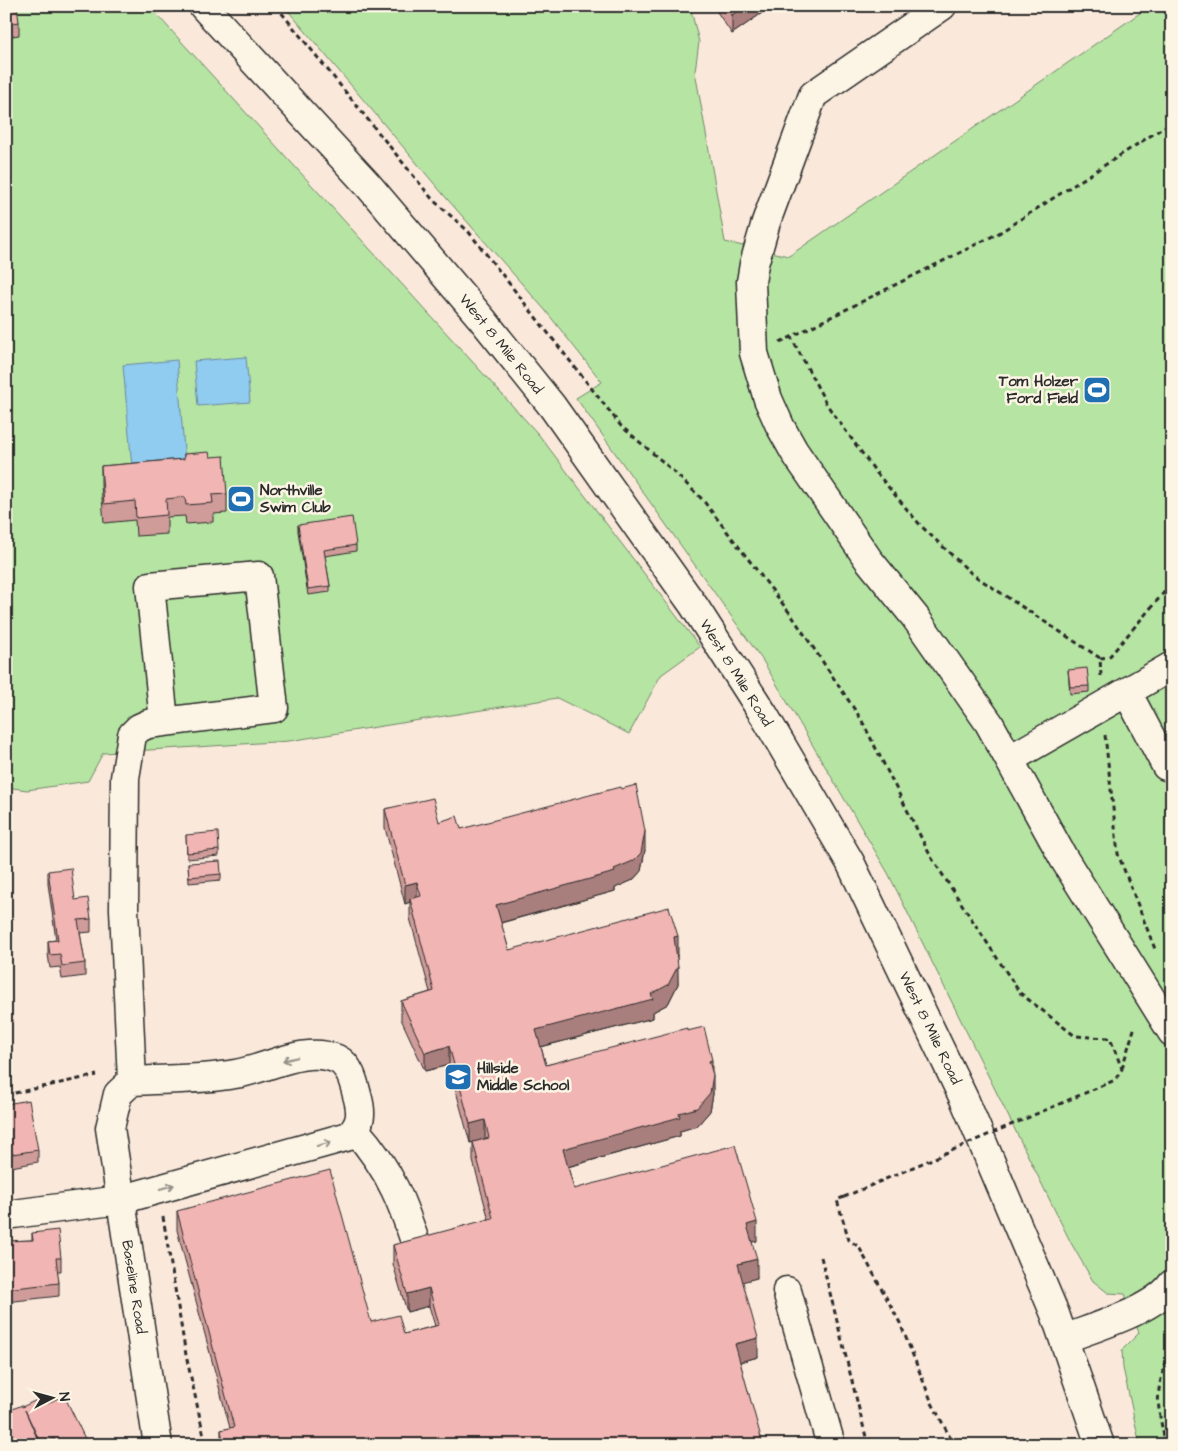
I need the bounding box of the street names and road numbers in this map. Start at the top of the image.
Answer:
street label: West 8 Mile Road [454,290,548,399]
street label: West 8 Mile Road [694,615,778,731]
street label: West 8 Mile Road [894,968,967,1088]
street label: Baseline Road [116,1239,152,1336]

